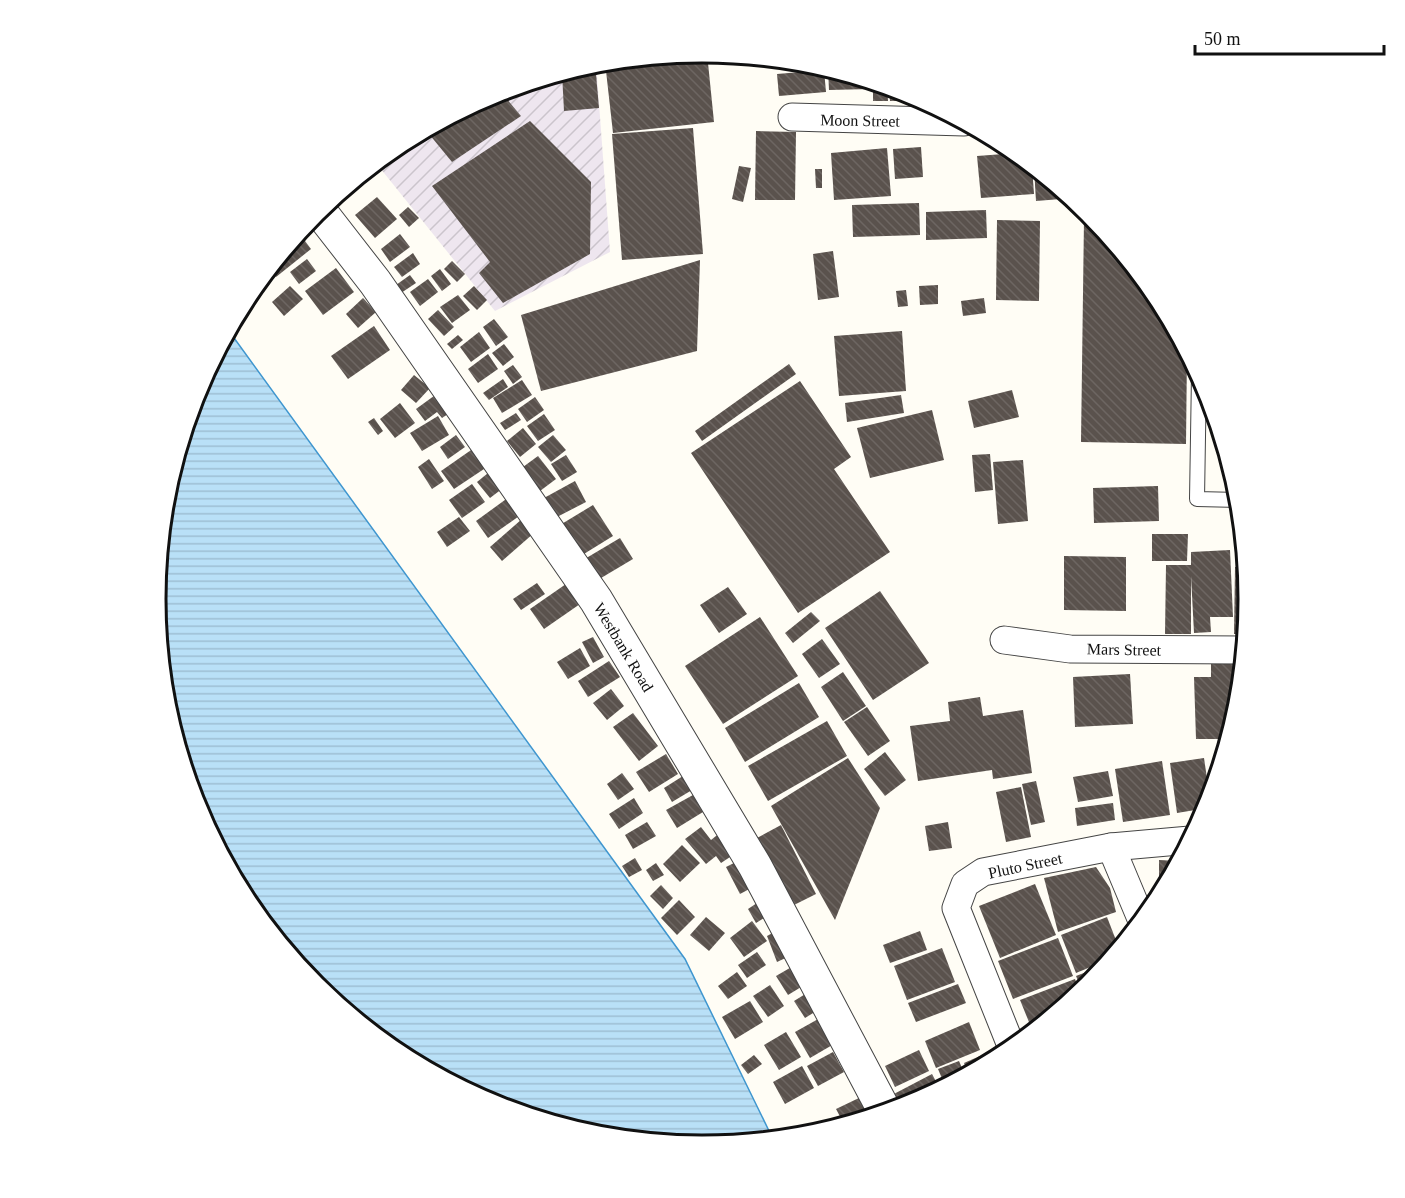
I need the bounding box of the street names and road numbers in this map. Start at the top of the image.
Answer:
street label: Moon Street [820,111,900,130]
street label: Westbank Road [590,600,657,695]
street label: Mars Street [1087,640,1162,659]
street label: Pluto Street [987,849,1064,882]

